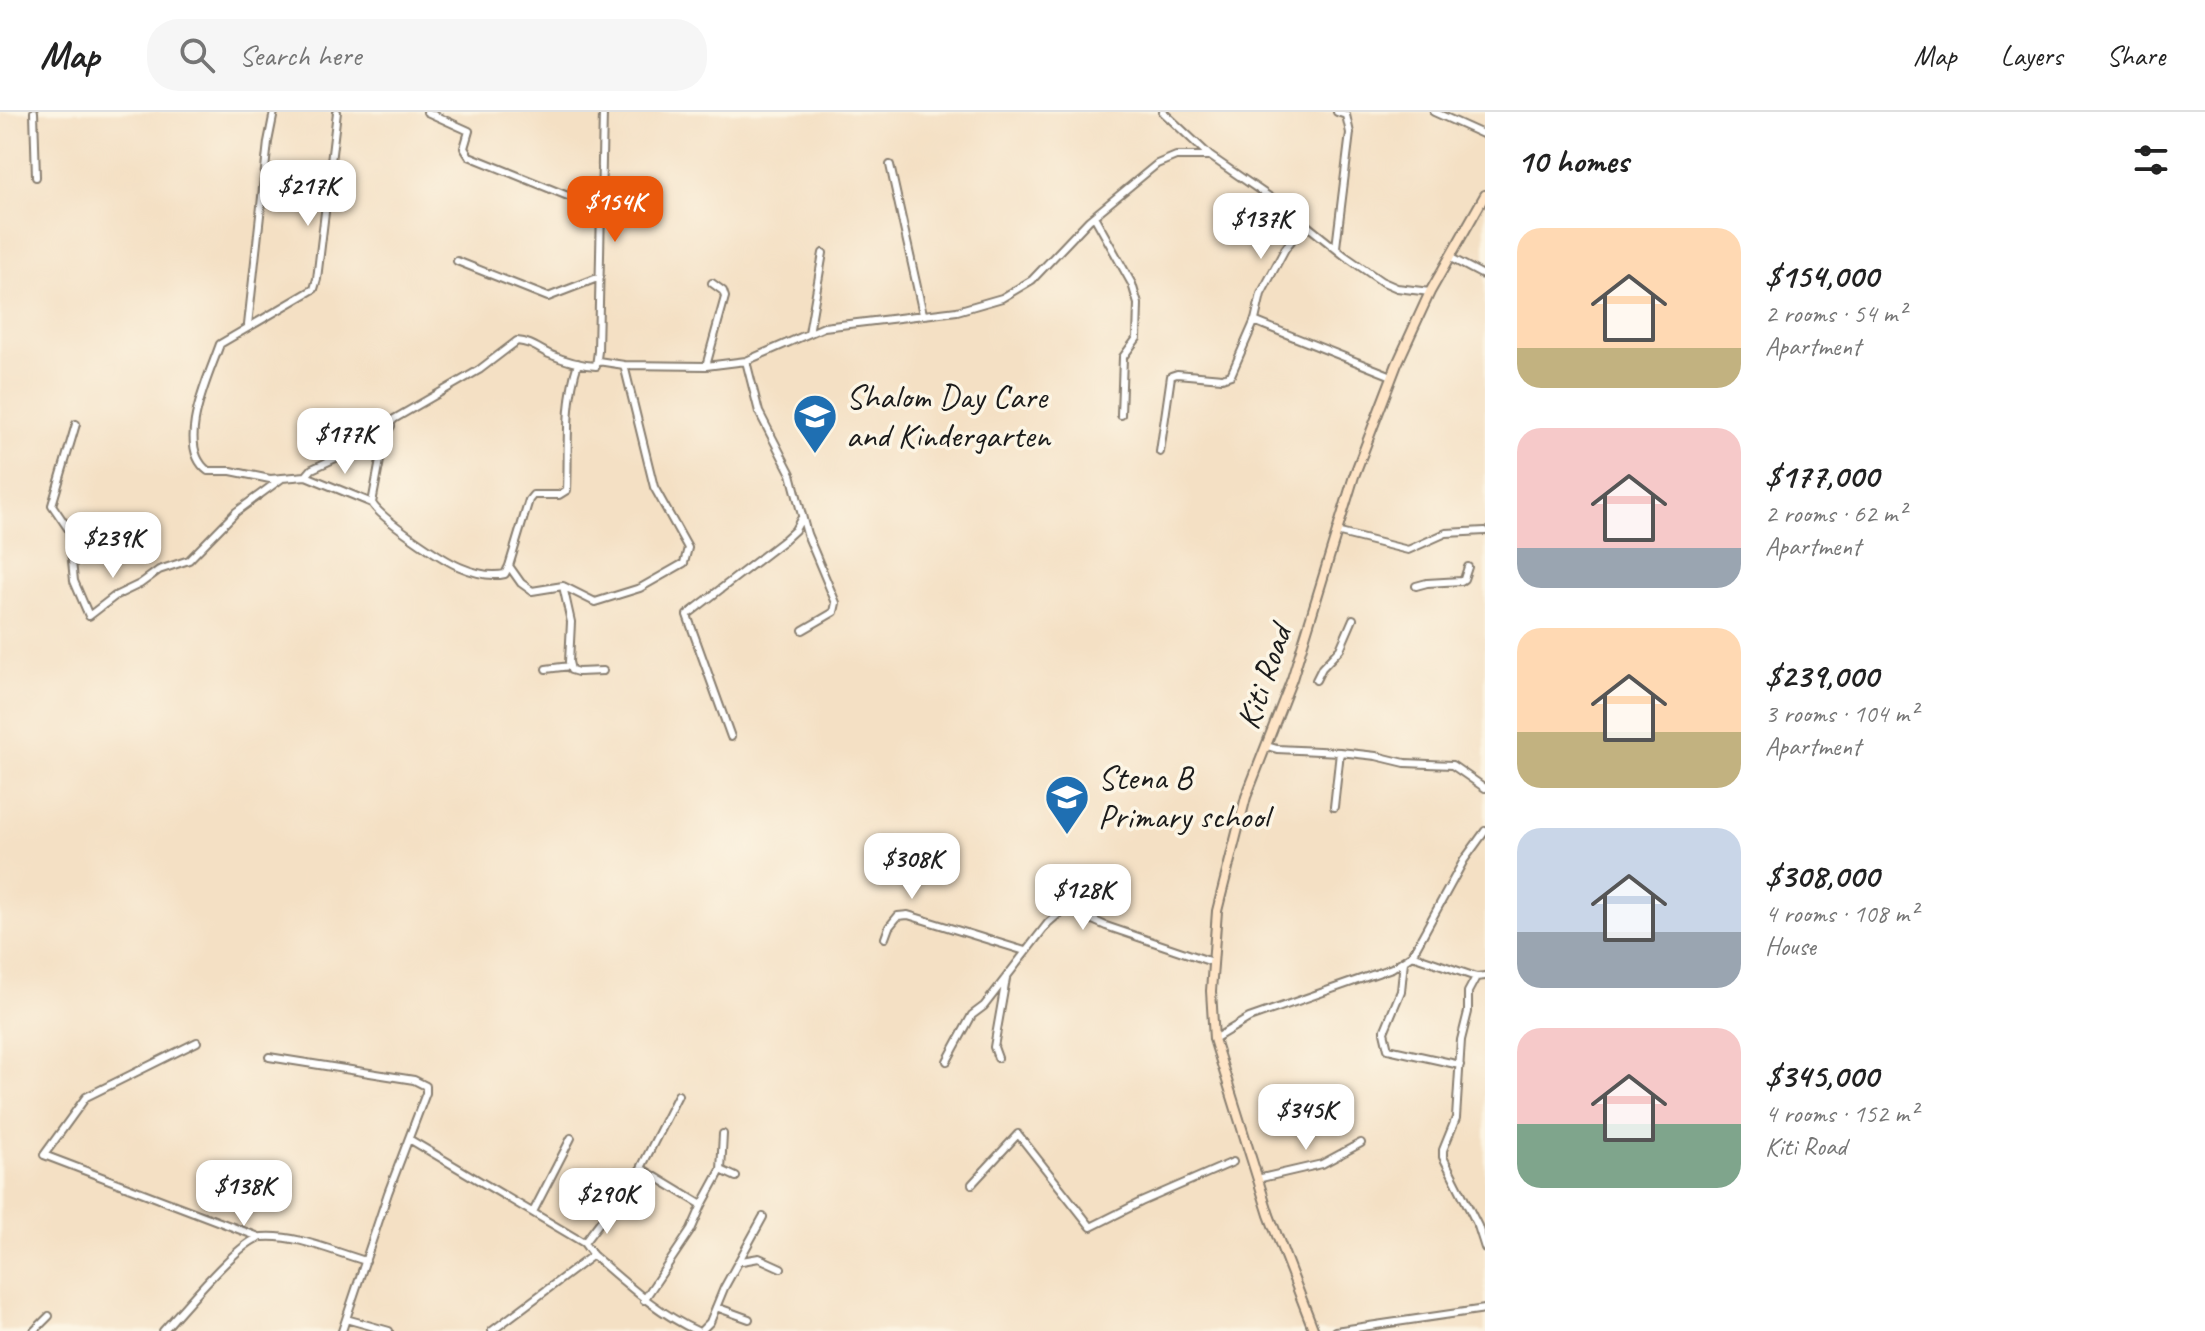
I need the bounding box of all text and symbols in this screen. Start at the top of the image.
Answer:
search box [147,19,707,91]
text: Map [40,32,99,79]
icon: search [175,33,219,77]
text: Search here [239,36,361,74]
text: Map [1914,38,1957,73]
text: Layers [2001,38,2062,73]
text: Share [2106,38,2165,73]
icon: filters [2129,138,2173,182]
text: 10 homes [1517,139,1628,182]
pin: $217K [252,160,364,228]
text: $217K [278,169,338,202]
pin: $154K [559,176,671,244]
text: $154K [585,185,645,218]
pin: $137K [1205,193,1317,261]
text: $137K [1231,202,1291,235]
text: $154,000 [1765,254,1878,297]
icon: home [1581,260,1677,356]
text: 2 rooms · 54 m² [1765,297,1906,330]
text: Apartment [1765,330,1861,363]
place label: Shalom Day Care and Kindergarten [846,375,1051,457]
school or university icon: Shalom Day Care and Kindergarten [791,392,839,455]
pin: $177K [289,408,401,476]
text: $177K [315,417,375,450]
text: $177,000 [1765,454,1879,497]
icon: home [1581,460,1677,556]
text: 2 rooms · 62 m² [1765,497,1906,530]
pin: $239K [57,512,169,580]
text: $239K [83,521,143,554]
text: Apartment [1765,530,1861,563]
street label: Kiti Road [1226,614,1303,735]
text: $239,000 [1765,654,1878,697]
icon: home [1581,660,1677,756]
text: 3 rooms · 104 m² [1765,697,1917,730]
text: Apartment [1765,730,1861,763]
place label: Stena B Primary school [1098,756,1275,838]
school or university icon: Stena B Primary school [1043,773,1091,836]
pin: $308K [856,833,968,901]
text: $308K [882,842,942,875]
text: $308,000 [1765,854,1879,897]
icon: home [1581,860,1677,956]
pin: $128K [1027,864,1139,932]
text: $128K [1053,873,1113,906]
text: 4 rooms · 108 m² [1765,897,1917,930]
text: House [1765,930,1816,963]
text: $345,000 [1765,1054,1878,1097]
icon: home [1581,1060,1677,1156]
pin: $345K [1250,1084,1362,1152]
text: $345K [1276,1093,1336,1126]
text: 4 rooms · 152 m² [1765,1097,1917,1130]
text: Kiti Road [1765,1130,1847,1163]
pin: $138K [188,1160,300,1228]
pin: $290K [551,1168,663,1236]
text: $138K [214,1169,274,1202]
text: $290K [577,1177,637,1210]

